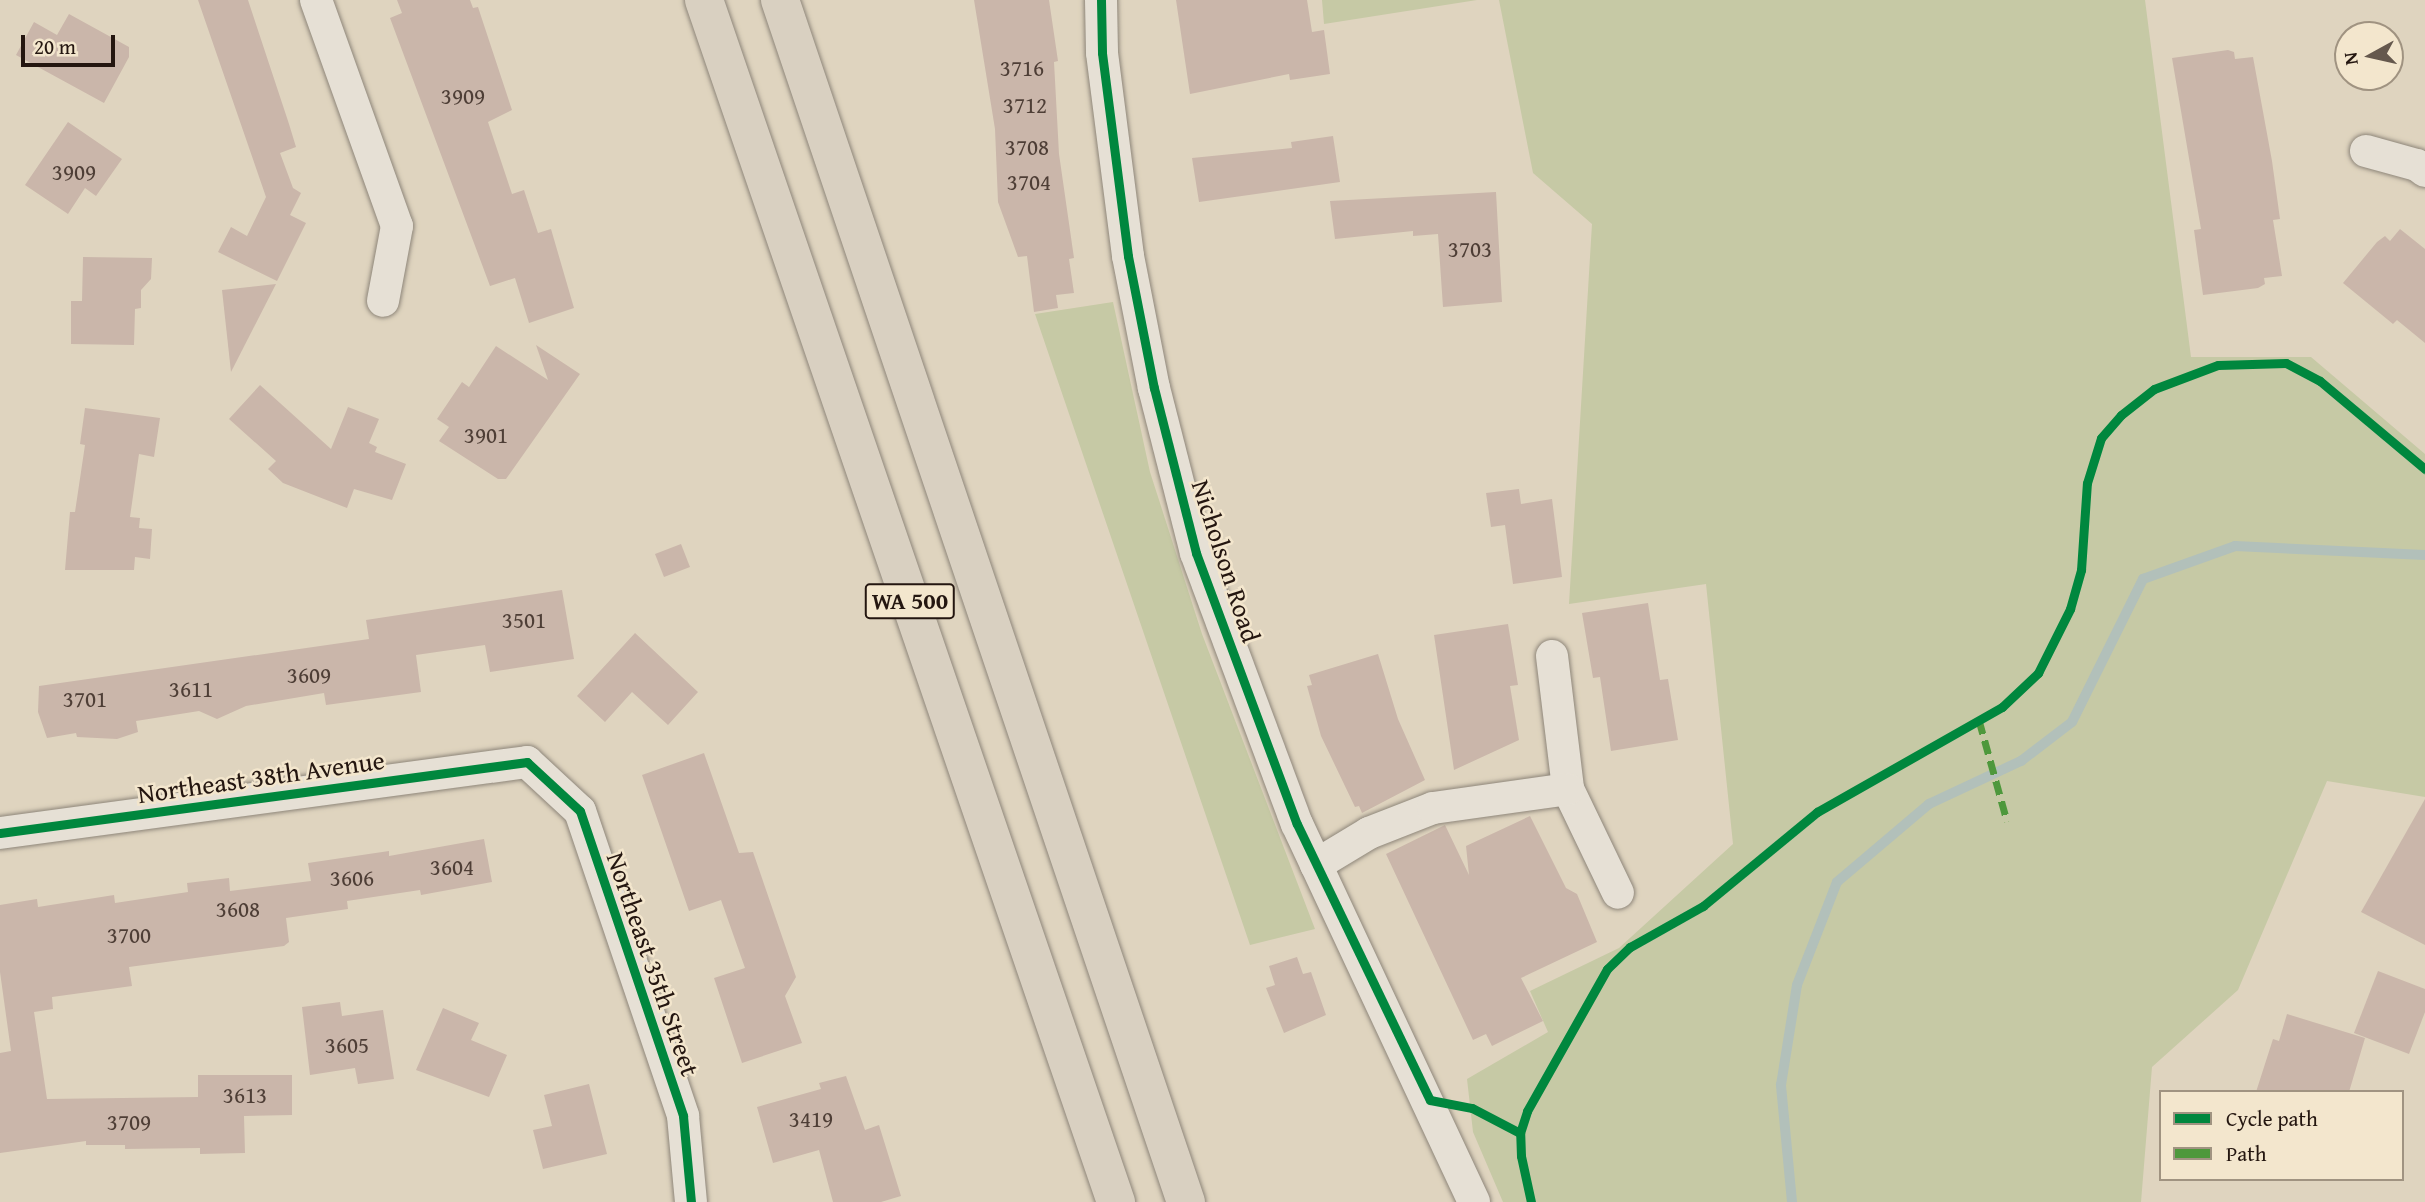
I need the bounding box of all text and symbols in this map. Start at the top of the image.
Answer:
scale bar [24,21,119,65]
north arrow [2334,21,2404,91]
text: 20 m [34,31,76,62]
text: N [2335,50,2365,67]
house number: 3716 [1000,54,1044,82]
house number: 3909 [441,82,485,110]
house number: 3712 [1003,91,1047,119]
house number: 3708 [1005,133,1049,161]
house number: 3909 [52,158,96,186]
house number: 3704 [1007,168,1051,196]
house number: 3703 [1448,235,1492,263]
house number: 3901 [464,421,508,449]
street label: Nicholson Road [1185,476,1267,646]
road number: WA 500 [864,580,956,622]
house number: 3501 [502,606,546,634]
house number: 3609 [287,661,331,689]
house number: 3611 [169,675,213,703]
house number: 3701 [63,685,107,713]
street label: Northeast 38th Avenue [136,744,386,810]
street label: Northeast 35th Street [600,848,706,1080]
house number: 3604 [430,853,474,881]
house number: 3606 [330,864,374,892]
house number: 3608 [216,895,260,923]
house number: 3700 [107,921,151,949]
house number: 3605 [325,1031,369,1059]
house number: 3613 [223,1081,267,1109]
legend [2159,1090,2404,1181]
text: Cycle path [2226,1103,2318,1134]
house number: 3419 [789,1105,833,1133]
house number: 3709 [107,1108,151,1136]
text: Path [2226,1138,2266,1169]

